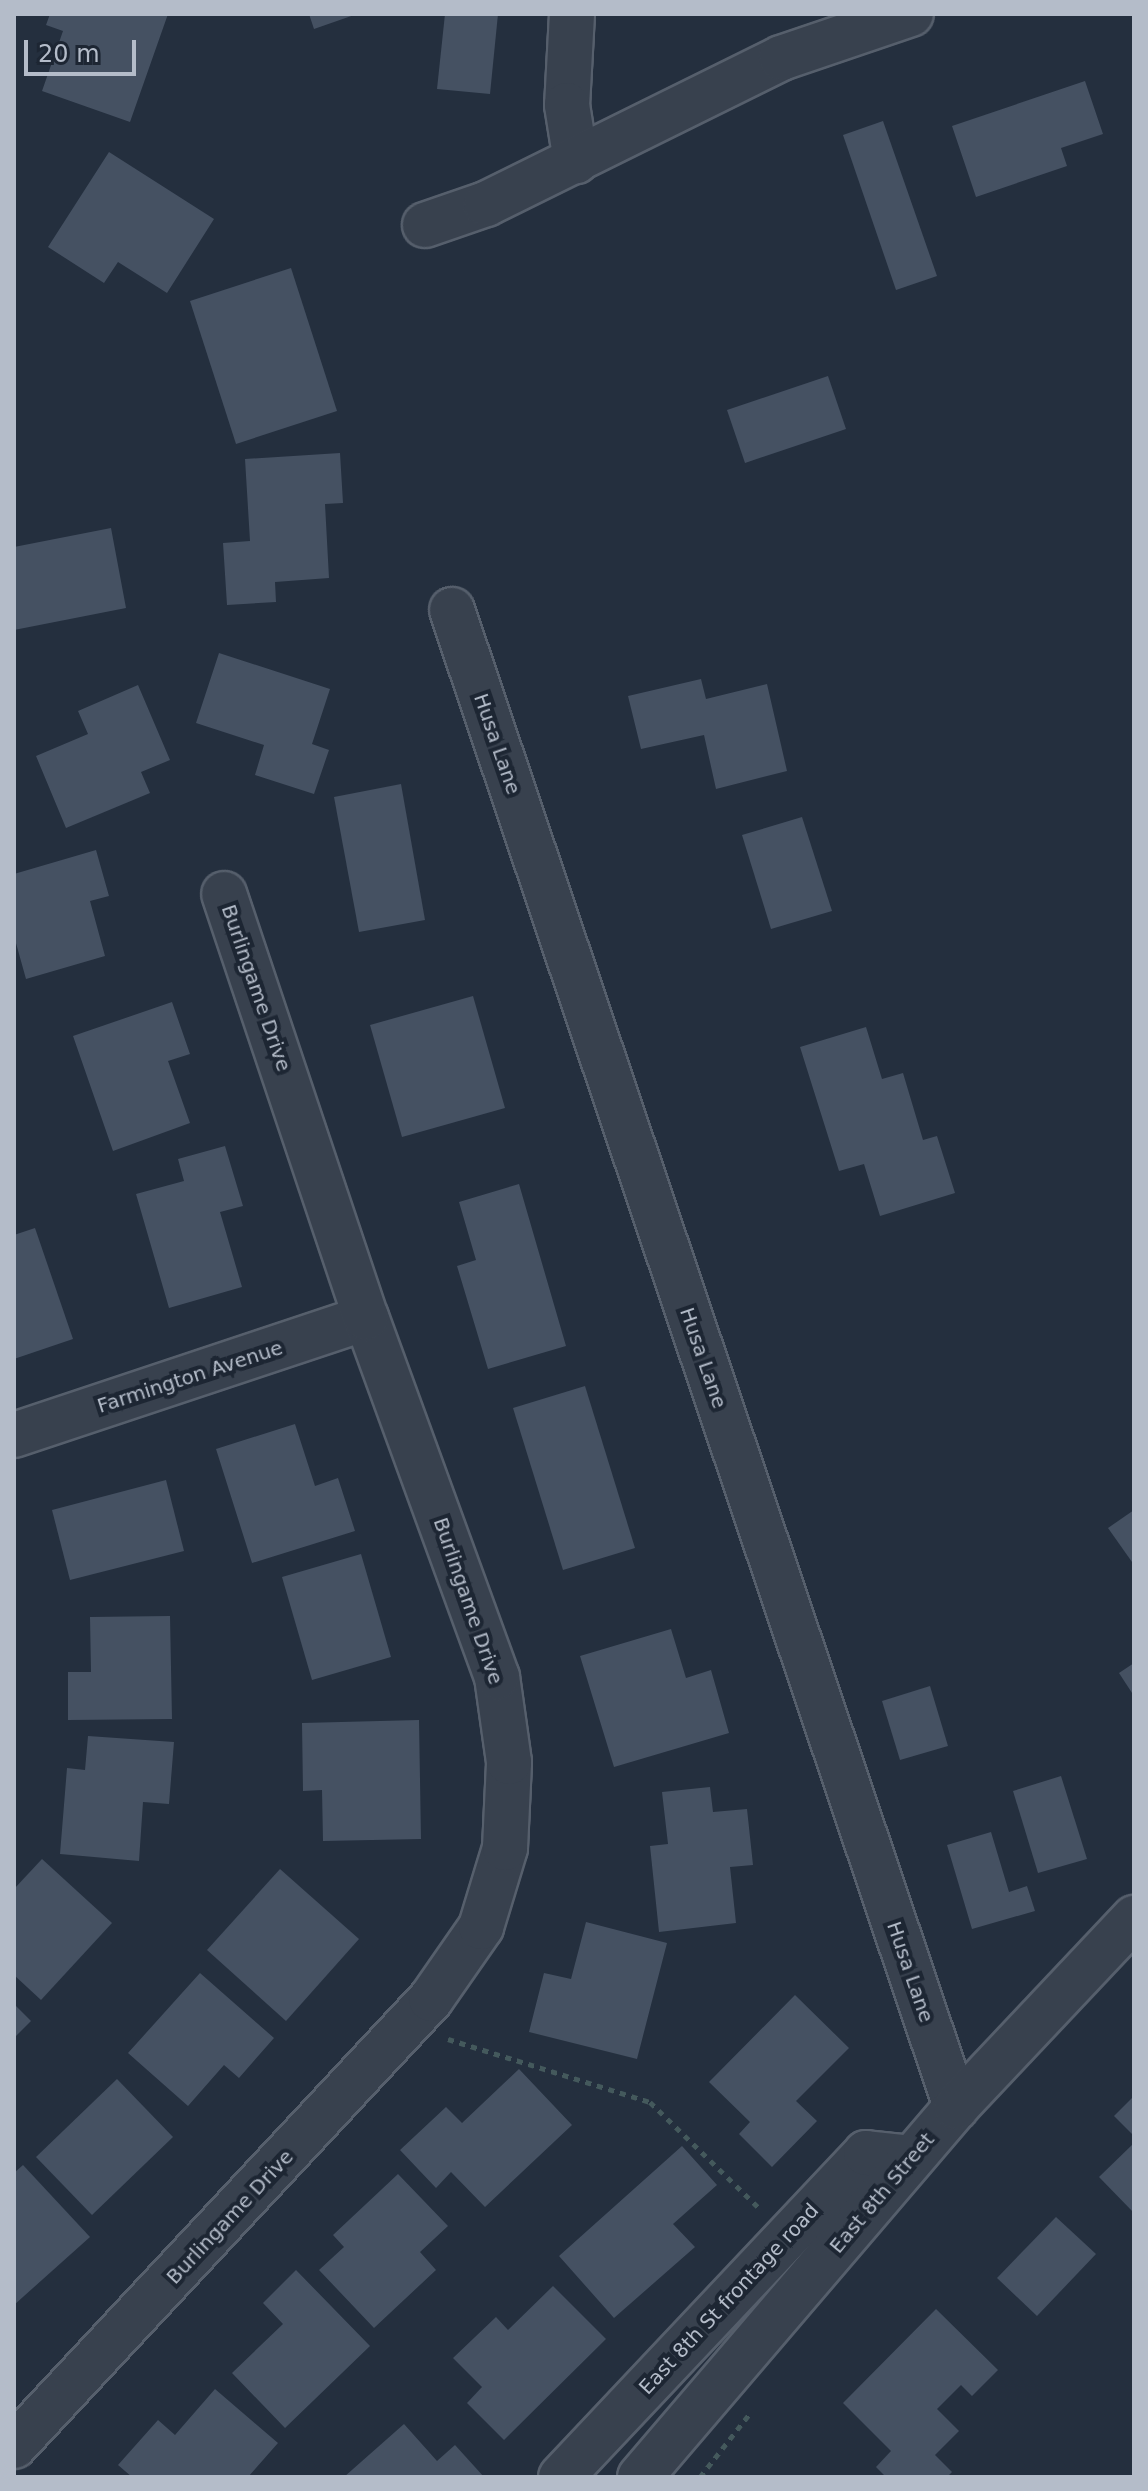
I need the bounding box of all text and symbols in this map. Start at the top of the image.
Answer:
scale bar [28,24,140,74]
text: 20 m [38,40,100,68]
street label: Husa Lane [469,690,525,798]
street label: Burlingame Drive [216,901,296,1075]
street label: Husa Lane [675,1304,731,1412]
street label: Farmington Avenue [94,1336,286,1418]
street label: Burlingame Drive [428,1514,508,1688]
street label: Husa Lane [882,1918,938,2026]
street label: East 8th Street [825,2128,939,2258]
street label: Burlingame Drive [162,2145,298,2289]
street label: East 8th St frontage road [634,2199,824,2399]

